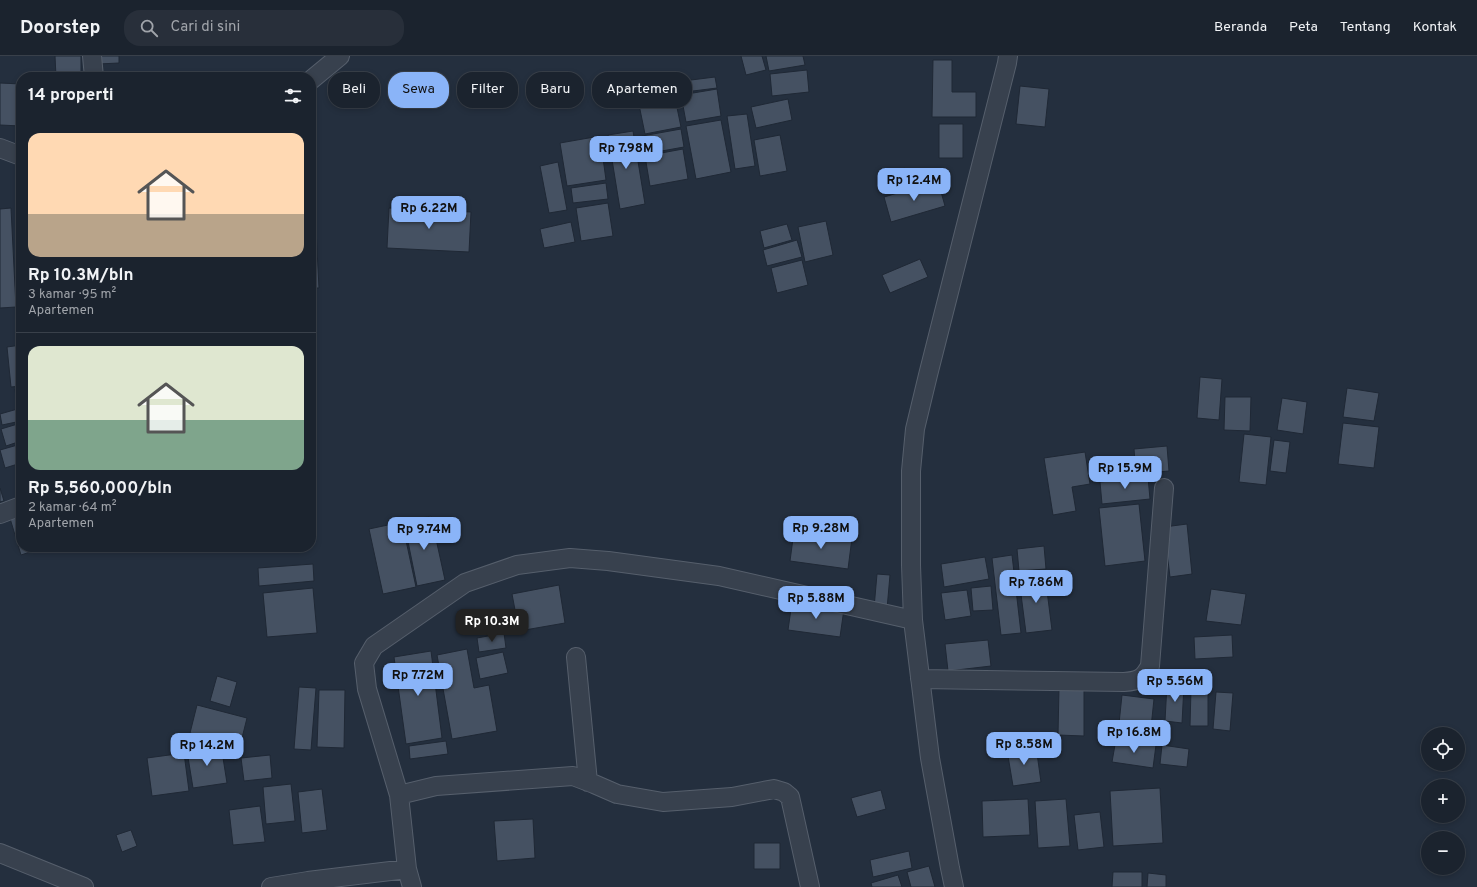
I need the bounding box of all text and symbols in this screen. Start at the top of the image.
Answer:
search box [124,10,404,46]
text: Doorstep [20,16,100,40]
icon: search [138,17,160,39]
text: Cari di sini [170,18,240,37]
text: Beranda [1214,19,1267,36]
text: Peta [1289,19,1318,36]
text: Tentang [1340,19,1391,36]
text: Kontak [1413,19,1457,36]
chip: Beli [328,72,380,108]
chip: Sewa [388,72,449,108]
chip: Filter [457,72,518,108]
chip: Baru [526,72,584,108]
chip: Apartemen [592,72,692,108]
text: 14 properti [28,85,114,107]
icon: filters [282,85,304,107]
pin: Rp 7.98M [585,136,667,170]
text: Rp 7.98M [599,141,653,157]
icon: home [130,159,202,231]
pin: Rp 12.4M [873,168,955,202]
text: Rp 12.4M [887,173,941,189]
pin: Rp 6.22M [388,196,470,230]
text: Rp 6.22M [400,201,458,217]
text: Rp 10.3M/bln [28,265,134,287]
text: 3 kamar · 95 m² [28,287,116,303]
text: Apartemen [28,303,94,319]
icon: home [130,372,202,444]
pin: Rp 15.9M [1084,456,1166,490]
text: Rp 15.9M [1098,461,1152,477]
text: Rp 5,560,000/bln [28,478,172,500]
text: 2 kamar · 64 m² [28,500,116,516]
text: Apartemen [28,516,94,532]
pin: Rp 9.28M [780,516,862,550]
pin: Rp 9.74M [383,517,465,551]
text: Rp 9.28M [792,521,850,537]
text: Rp 9.74M [397,522,451,538]
pin: Rp 7.86M [995,570,1077,604]
text: Rp 7.86M [1009,575,1063,591]
pin: Rp 5.88M [775,586,857,620]
text: Rp 5.88M [787,591,845,607]
pin: Rp 10.3M [451,609,533,643]
text: Rp 10.3M [465,614,519,630]
pin: Rp 7.72M [377,663,459,697]
text: Rp 7.72M [392,668,444,684]
pin: Rp 5.56M [1134,669,1216,703]
text: Rp 5.56M [1146,674,1204,690]
pin: Rp 16.8M [1093,720,1175,754]
text: Rp 16.8M [1107,725,1161,741]
map controls [1421,727,1465,875]
button: locate [1421,727,1465,771]
pin: Rp 8.58M [983,732,1065,766]
pin: Rp 14.2M [166,733,248,767]
text: Rp 8.58M [995,737,1053,753]
text: Rp 14.2M [180,738,234,754]
button: + [1421,779,1465,823]
button: − [1421,831,1465,875]

